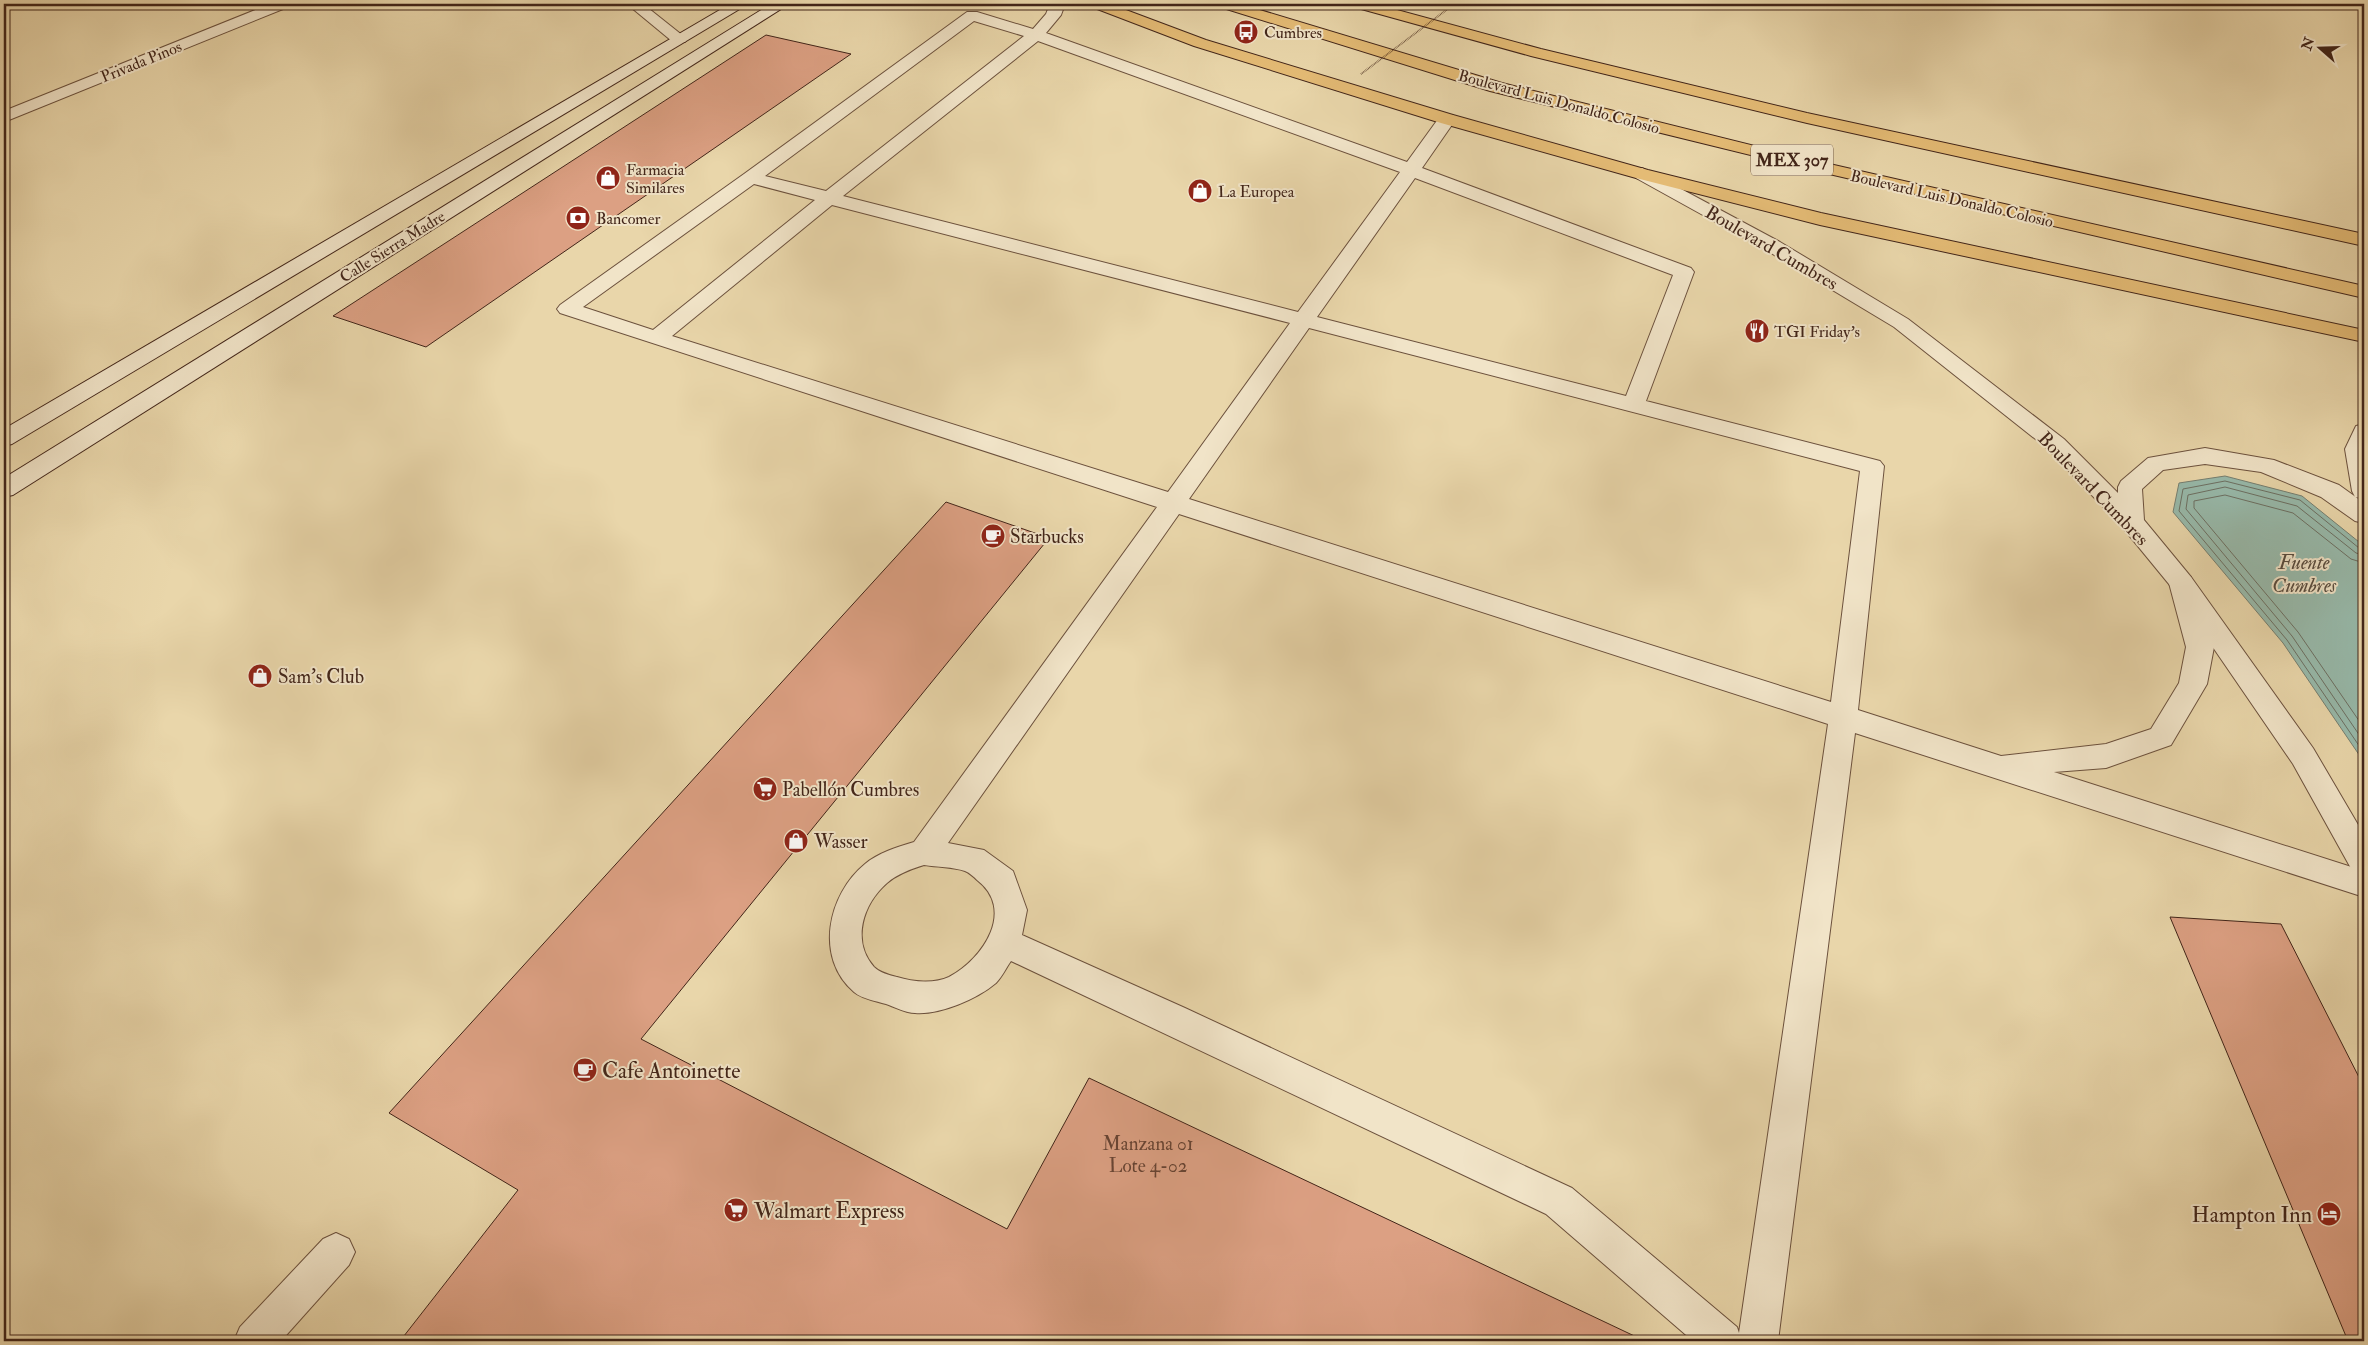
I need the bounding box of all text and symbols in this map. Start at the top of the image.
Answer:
bus stop icon: Cumbres [1233,19,1259,45]
north arrow [2296,22,2346,72]
place label: Cumbres [1264,23,1322,43]
text: N [2298,34,2319,53]
street label: Privada Pinos [98,37,185,87]
street label: Boulevard Luis Donaldo Colosio [1456,65,1662,139]
road number: MEX 307 [1751,144,1833,176]
place label: Farmacia Similares [626,160,685,198]
shop icon: Farmacia Similares [595,165,621,191]
street label: Boulevard Luis Donaldo Colosio [1848,166,2055,232]
shop icon: La Europea [1187,178,1213,204]
place label: La Europea [1218,182,1295,203]
street label: Boulevard Cumbres [1701,200,1842,296]
bank icon: Bancomer [565,205,591,231]
street label: Calle Sierra Madre [336,206,449,287]
place label: Bancomer [596,209,660,229]
restaurant icon: TGI Friday's [1744,318,1770,344]
place label: TGI Friday's [1774,322,1860,342]
street label: Boulevard Cumbres [2033,427,2154,551]
cafe icon: Starbucks [980,523,1006,549]
place label: Starbucks [1010,525,1084,549]
water label: Fuente Cumbres [2272,550,2337,598]
shop icon: Sam's Club [247,663,273,689]
place label: Sam's Club [278,665,364,689]
supermarket icon: Pabellón Cumbres [752,776,778,802]
place label: Pabellón Cumbres [782,778,919,802]
shop icon: Wasser [783,828,809,854]
place label: Wasser [813,830,868,854]
cafe icon: Cafe Antoinette [572,1057,598,1083]
place label: Cafe Antoinette [602,1057,741,1085]
house number: Manzana 01 Lote 4-02 [1103,1132,1193,1178]
supermarket icon: Walmart Express [723,1197,749,1223]
place label: Walmart Express [753,1197,904,1226]
place label: Hampton Inn [2192,1201,2312,1230]
hotel icon: Hampton Inn [2316,1201,2342,1227]

